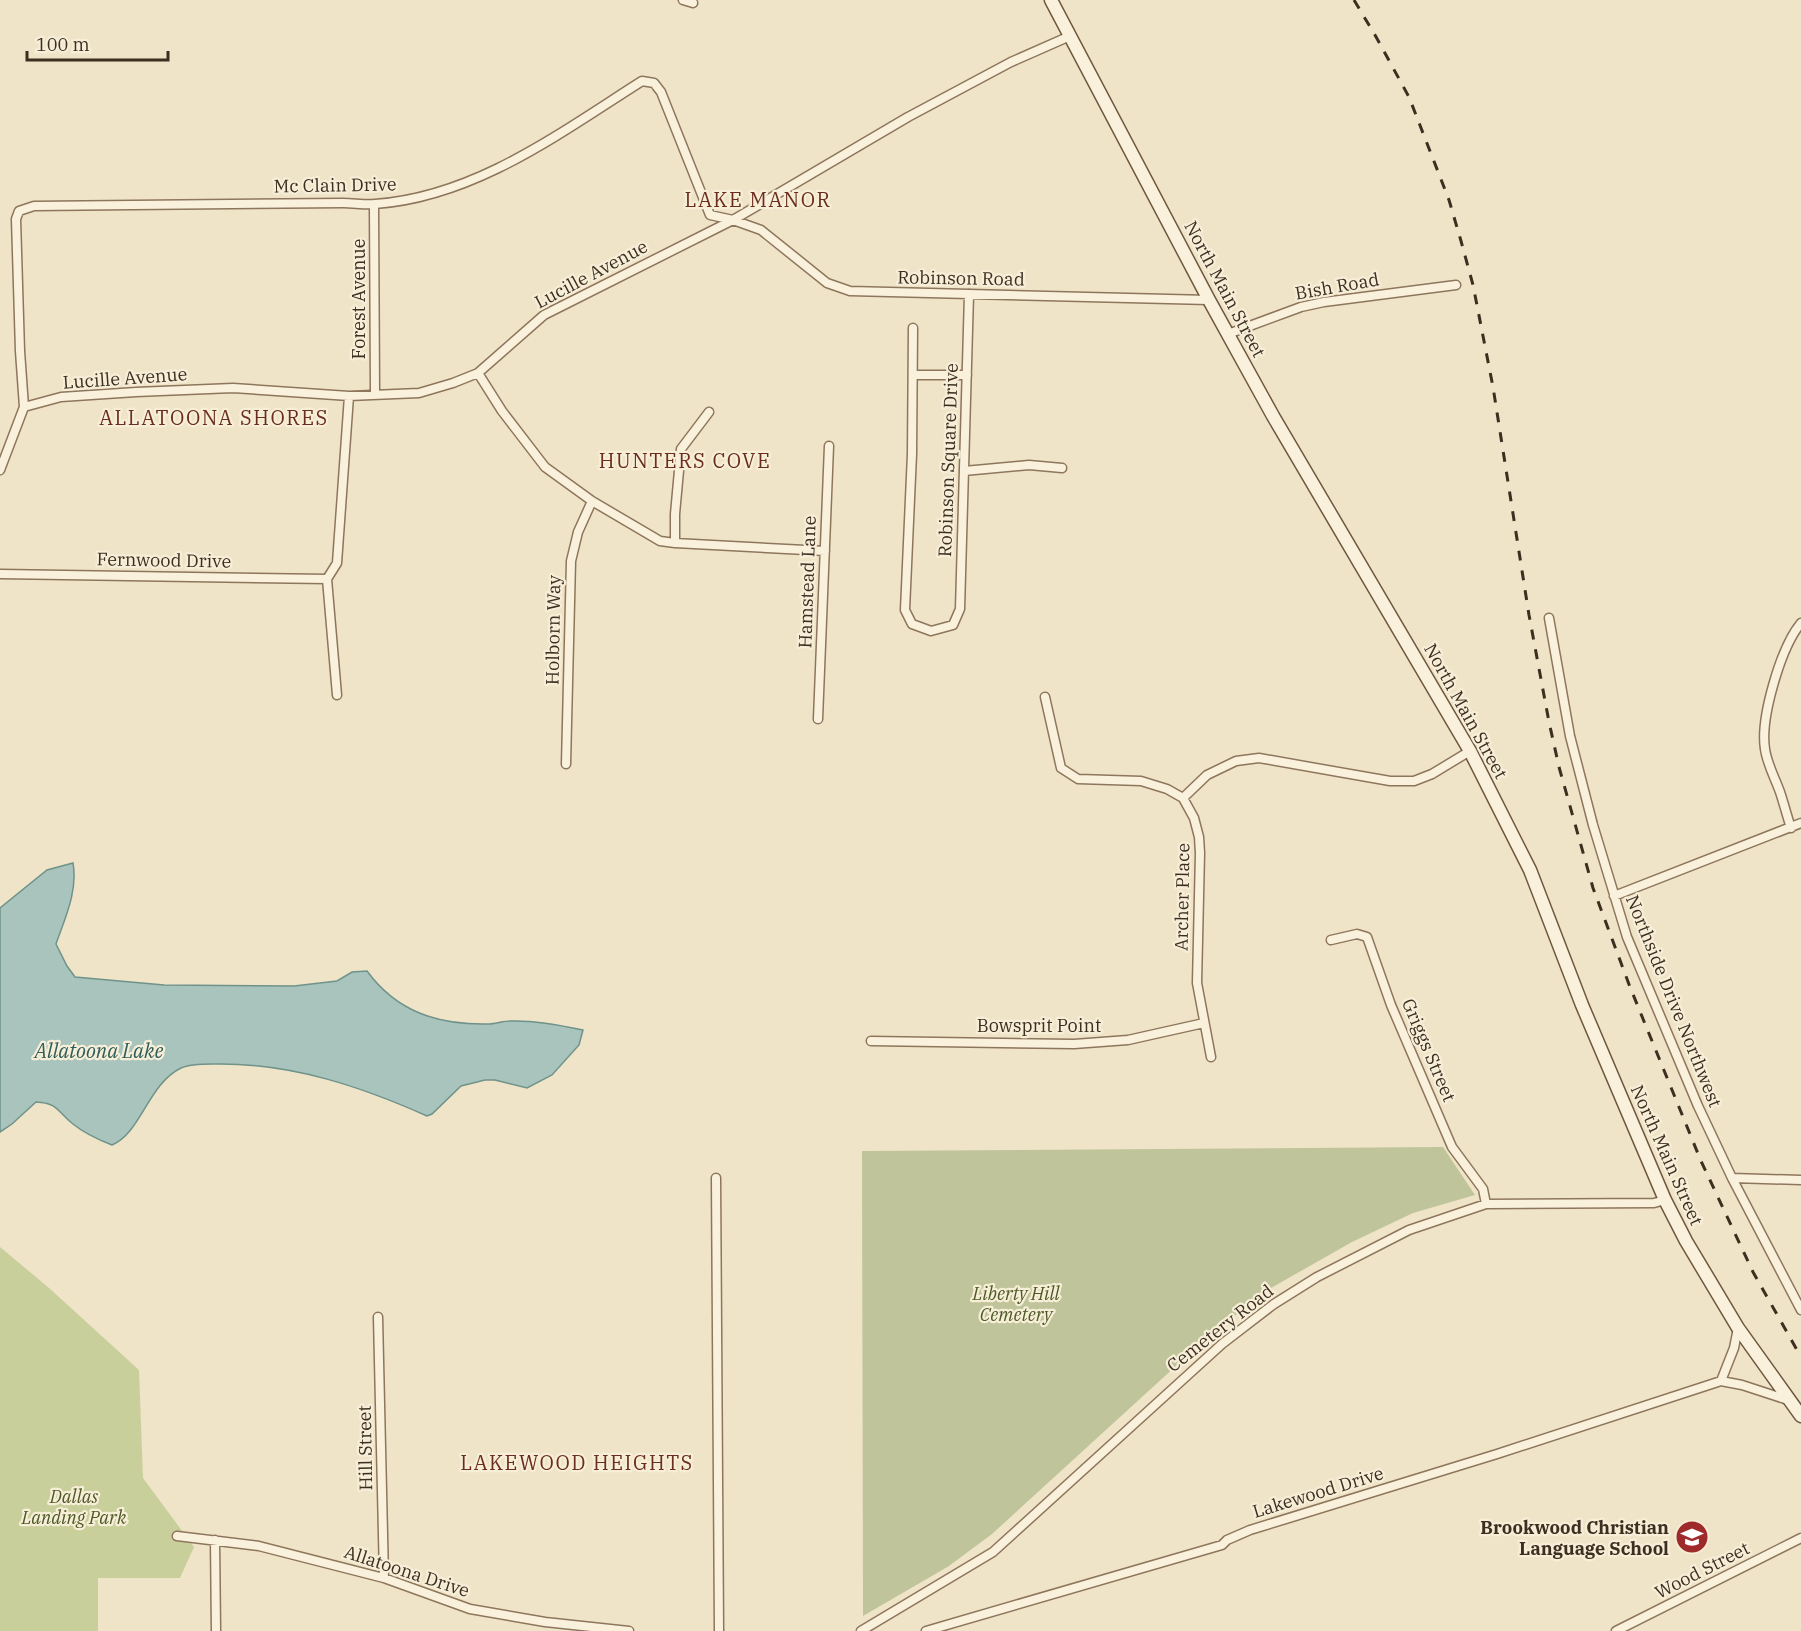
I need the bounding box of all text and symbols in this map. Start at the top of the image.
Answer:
scale bar [27,24,168,62]
text: 100 m [36,33,90,56]
street label: Mc Clain Drive [273,172,397,198]
district label: LAKE MANOR [685,186,831,213]
street label: North Main Street [1179,217,1271,361]
street label: Lucille Avenue [531,235,651,313]
street label: Forest Avenue [347,239,370,359]
street label: Robinson Road [897,265,1025,291]
street label: Bish Road [1293,267,1381,305]
street label: Lucille Avenue [62,362,188,394]
street label: Robinson Square Drive [933,363,963,557]
district label: ALLATOONA SHORES [99,404,329,431]
district label: HUNTERS COVE [599,447,771,474]
street label: Hamstead Lane [793,515,821,649]
street label: Fernwood Drive [97,547,231,573]
street label: Holborn Way [541,574,565,685]
street label: North Main Street [1419,639,1513,783]
street label: Archer Place [1170,843,1194,951]
street label: Northside Drive Northwest [1621,892,1727,1110]
street label: Griggs Street [1397,995,1461,1105]
street label: Bowsprit Point [977,1014,1101,1037]
water label: Allatoona Lake [33,1037,164,1064]
street label: North Main Street [1626,1081,1708,1229]
street label: Cemetery Road [1162,1279,1278,1377]
park label: Liberty Hill Cemetery [971,1282,1060,1326]
street label: Hill Street [353,1405,377,1491]
district label: LAKEWOOD HEIGHTS [460,1449,694,1476]
street label: Lakewood Drive [1250,1461,1386,1523]
park label: Dallas Landing Park [21,1485,127,1529]
place label: Brookwood Christian Language School [1480,1516,1669,1560]
school or university icon: Brookwood Christian Language School [1674,1519,1710,1555]
street label: Wood Street [1651,1536,1753,1604]
street label: Allatoona Drive [341,1540,473,1602]

